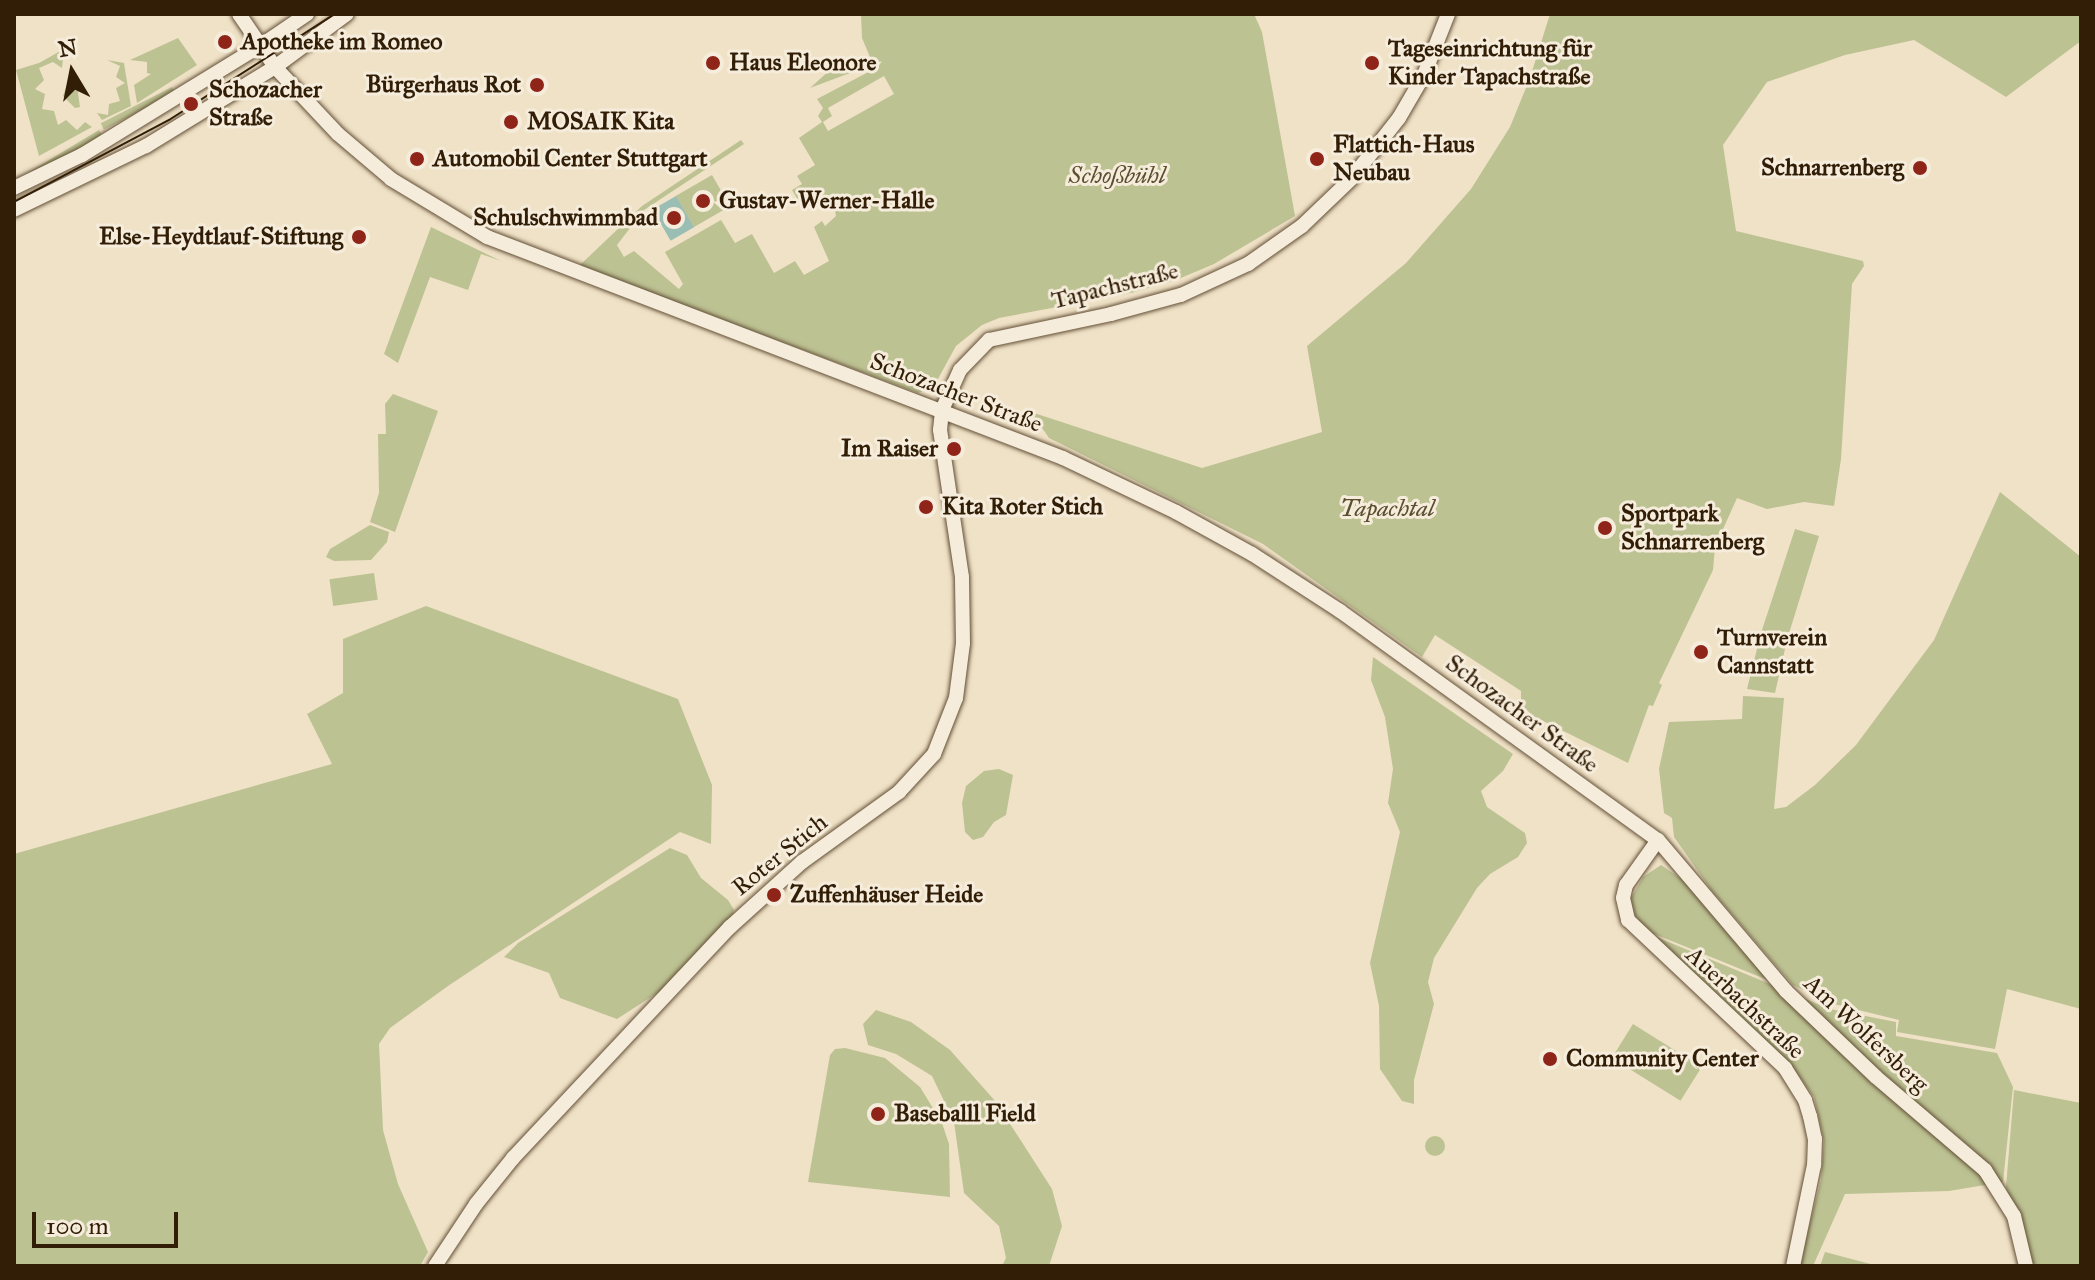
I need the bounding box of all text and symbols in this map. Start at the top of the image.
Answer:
place label: Apotheke im Romeo [241,28,442,56]
north arrow [32,32,112,112]
text: N [56,33,79,63]
marker: Apotheke im Romeo [216,33,234,51]
place label: Tageseinrichtung für Kinder Tapachstraße [1388,35,1592,91]
place label: Haus Eleonore [729,49,877,77]
marker: Haus Eleonore [704,54,722,72]
marker: Tageseinrichtung für Kinder Tapachstraße [1363,54,1381,72]
place label: Bürgerhaus Rot [366,71,521,99]
place label: Schozacher Straße [209,76,322,132]
marker: Bürgerhaus Rot [528,76,546,94]
marker: Schozacher Straße [180,93,202,115]
place label: MOSAIK Kita [527,108,674,136]
marker: MOSAIK Kita [502,113,520,131]
place label: Flattich-Haus Neubau [1333,131,1475,187]
place label: Automobil Center Stuttgart [433,145,707,173]
marker: Automobil Center Stuttgart [408,150,426,168]
marker: Flattich-Haus Neubau [1308,150,1326,168]
place label: Schnarrenberg [1761,154,1904,182]
marker: Schnarrenberg [1911,159,1929,177]
park label: Schoßbühl [1069,162,1165,190]
place label: Gustav-Werner-Halle [719,187,934,215]
marker: Gustav-Werner-Halle [694,192,712,210]
place label: Schulschwimmbad [473,204,658,232]
marker: Schulschwimmbad [665,209,683,227]
place label: Else-Heydtlauf-Stiftung [99,223,343,251]
marker: Else-Heydtlauf-Stiftung [350,228,368,246]
street label: Tapachstraße [1049,256,1181,316]
street label: Schozacher Straße [866,347,1046,439]
place label: Im Raiser [841,435,938,463]
marker: Im Raiser [945,440,963,458]
place label: Kita Roter Stich [942,493,1103,521]
park label: Tapachtal [1340,495,1434,523]
marker: Kita Roter Stich [917,498,935,516]
place label: Sportpark Schnarrenberg [1621,500,1764,556]
marker: Sportpark Schnarrenberg [1596,519,1614,537]
place label: Turnverein Cannstatt [1717,624,1827,680]
marker: Turnverein Cannstatt [1692,643,1710,661]
street label: Schozacher Straße [1440,649,1604,779]
street label: Roter Stich [727,808,833,902]
place label: Zuffenhäuser Heide [790,881,983,909]
marker: Zuffenhäuser Heide [765,886,783,904]
street label: Auerbachstraße [1680,941,1810,1065]
street label: Am Wolfersberg [1798,969,1934,1099]
place label: Community Center [1566,1045,1759,1073]
marker: Community Center [1541,1050,1559,1068]
place label: Baseballl Field [894,1100,1036,1128]
marker: Baseballl Field [869,1105,887,1123]
scale bar [36,1196,182,1246]
text: 100 m [46,1211,109,1241]

